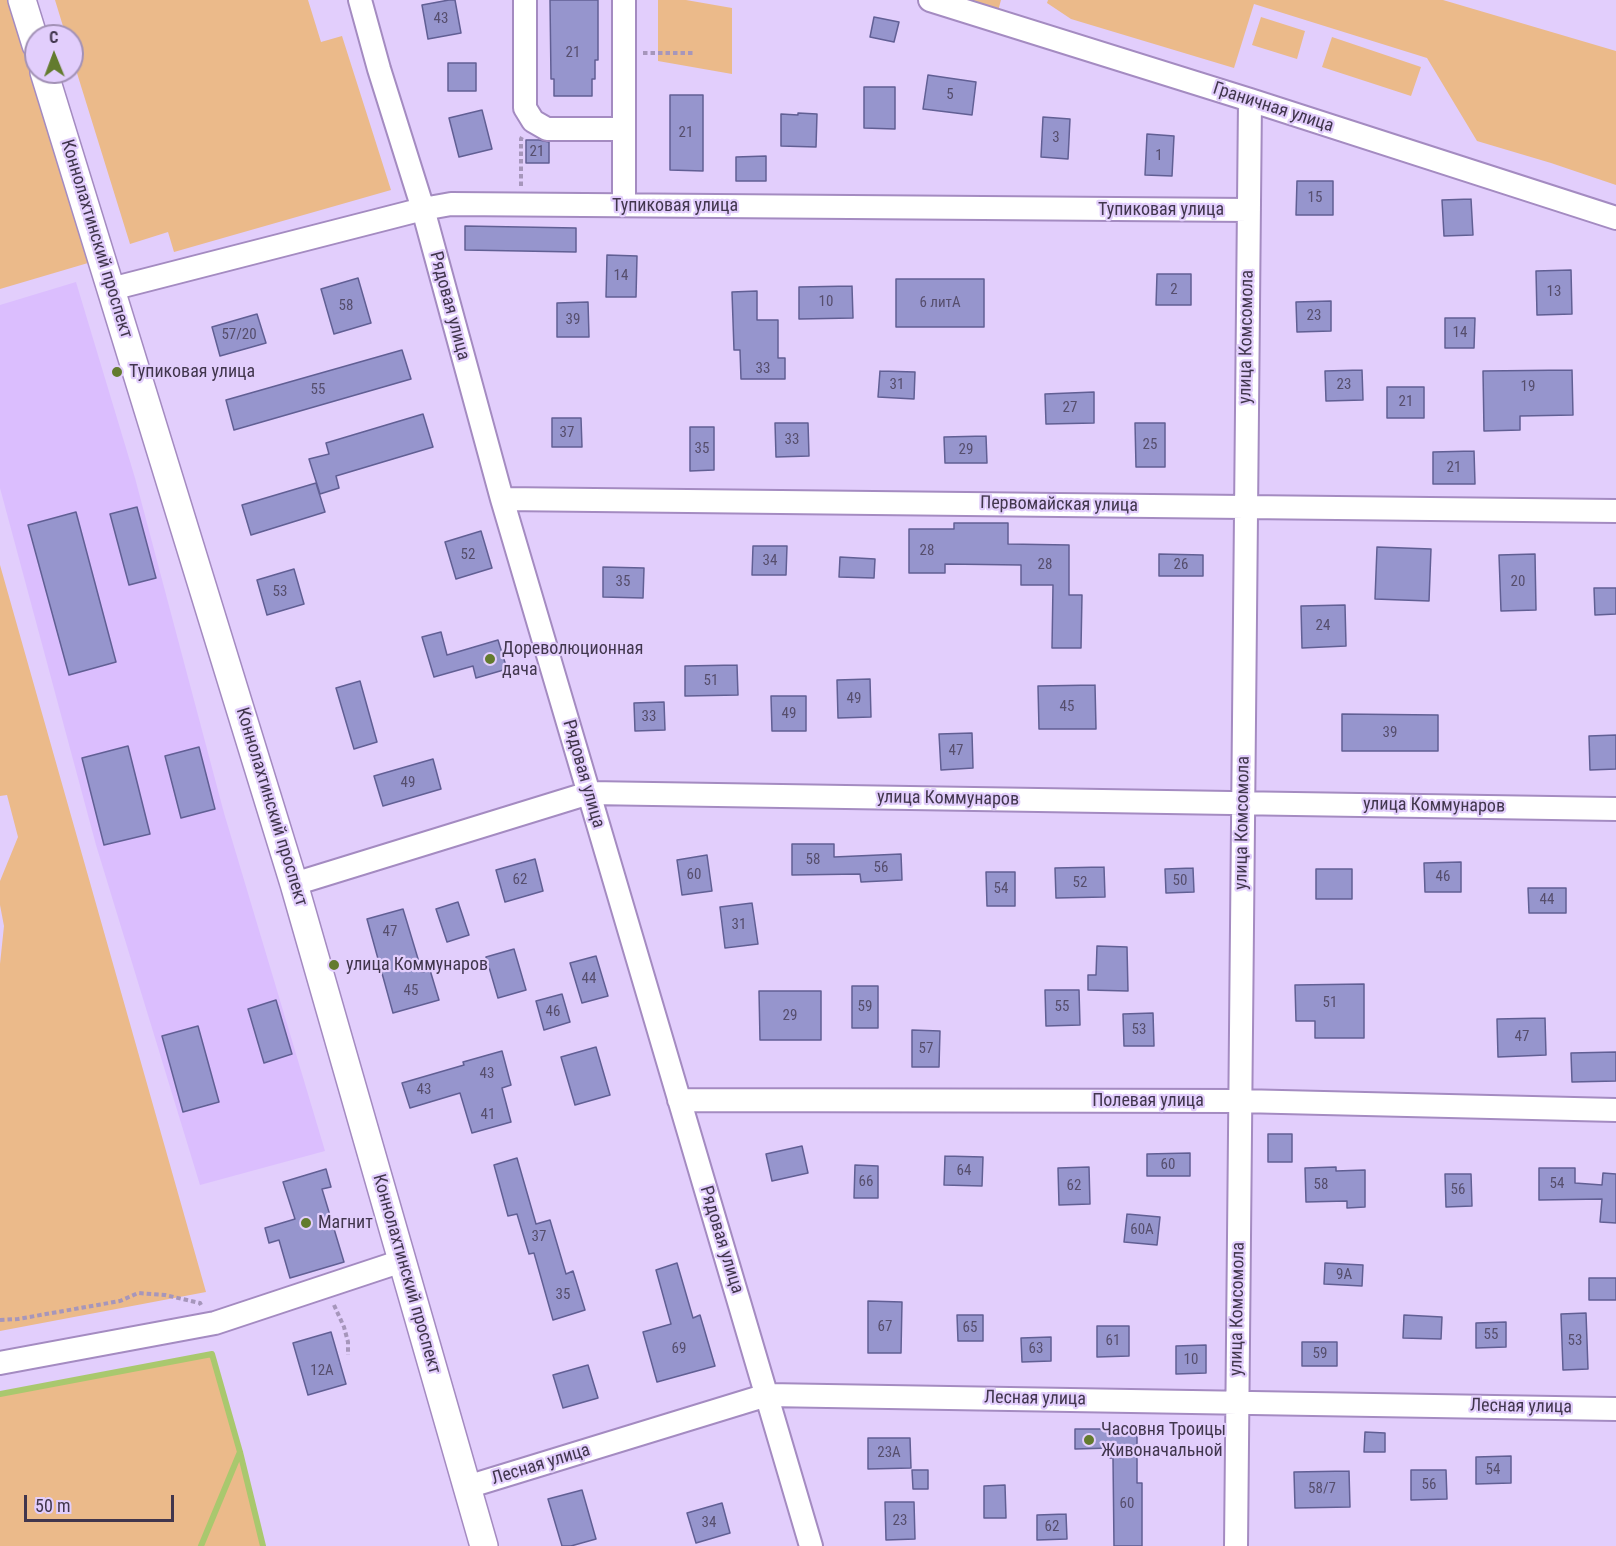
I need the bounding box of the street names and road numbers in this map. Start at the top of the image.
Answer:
street label: Граничная улица [1210,78,1336,138]
street label: Коннолахтинский проспект [55,137,137,341]
street label: Тупиковая улица [612,195,738,217]
street label: Тупиковая улица [1098,199,1224,221]
street label: Рядовая улица [424,249,474,363]
street label: улица Комсомола [1235,270,1259,404]
street label: Первомайская улица [980,493,1138,517]
street label: Коннолахтинский проспект [230,705,312,909]
street label: Рядовая улица [557,717,609,831]
street label: улица Комсомола [1231,756,1255,890]
street label: улица Коммунаров [877,787,1019,811]
street label: улица Коммунаров [1363,794,1505,818]
street label: Полевая улица [1092,1090,1204,1112]
street label: Коннолахтинский проспект [367,1172,445,1376]
street label: Рядовая улица [694,1184,748,1296]
street label: улица Комсомола [1226,1242,1250,1376]
street label: Лесная улица [984,1387,1086,1411]
street label: Лесная улица [1470,1395,1572,1419]
street label: Лесная улица [489,1440,593,1490]

